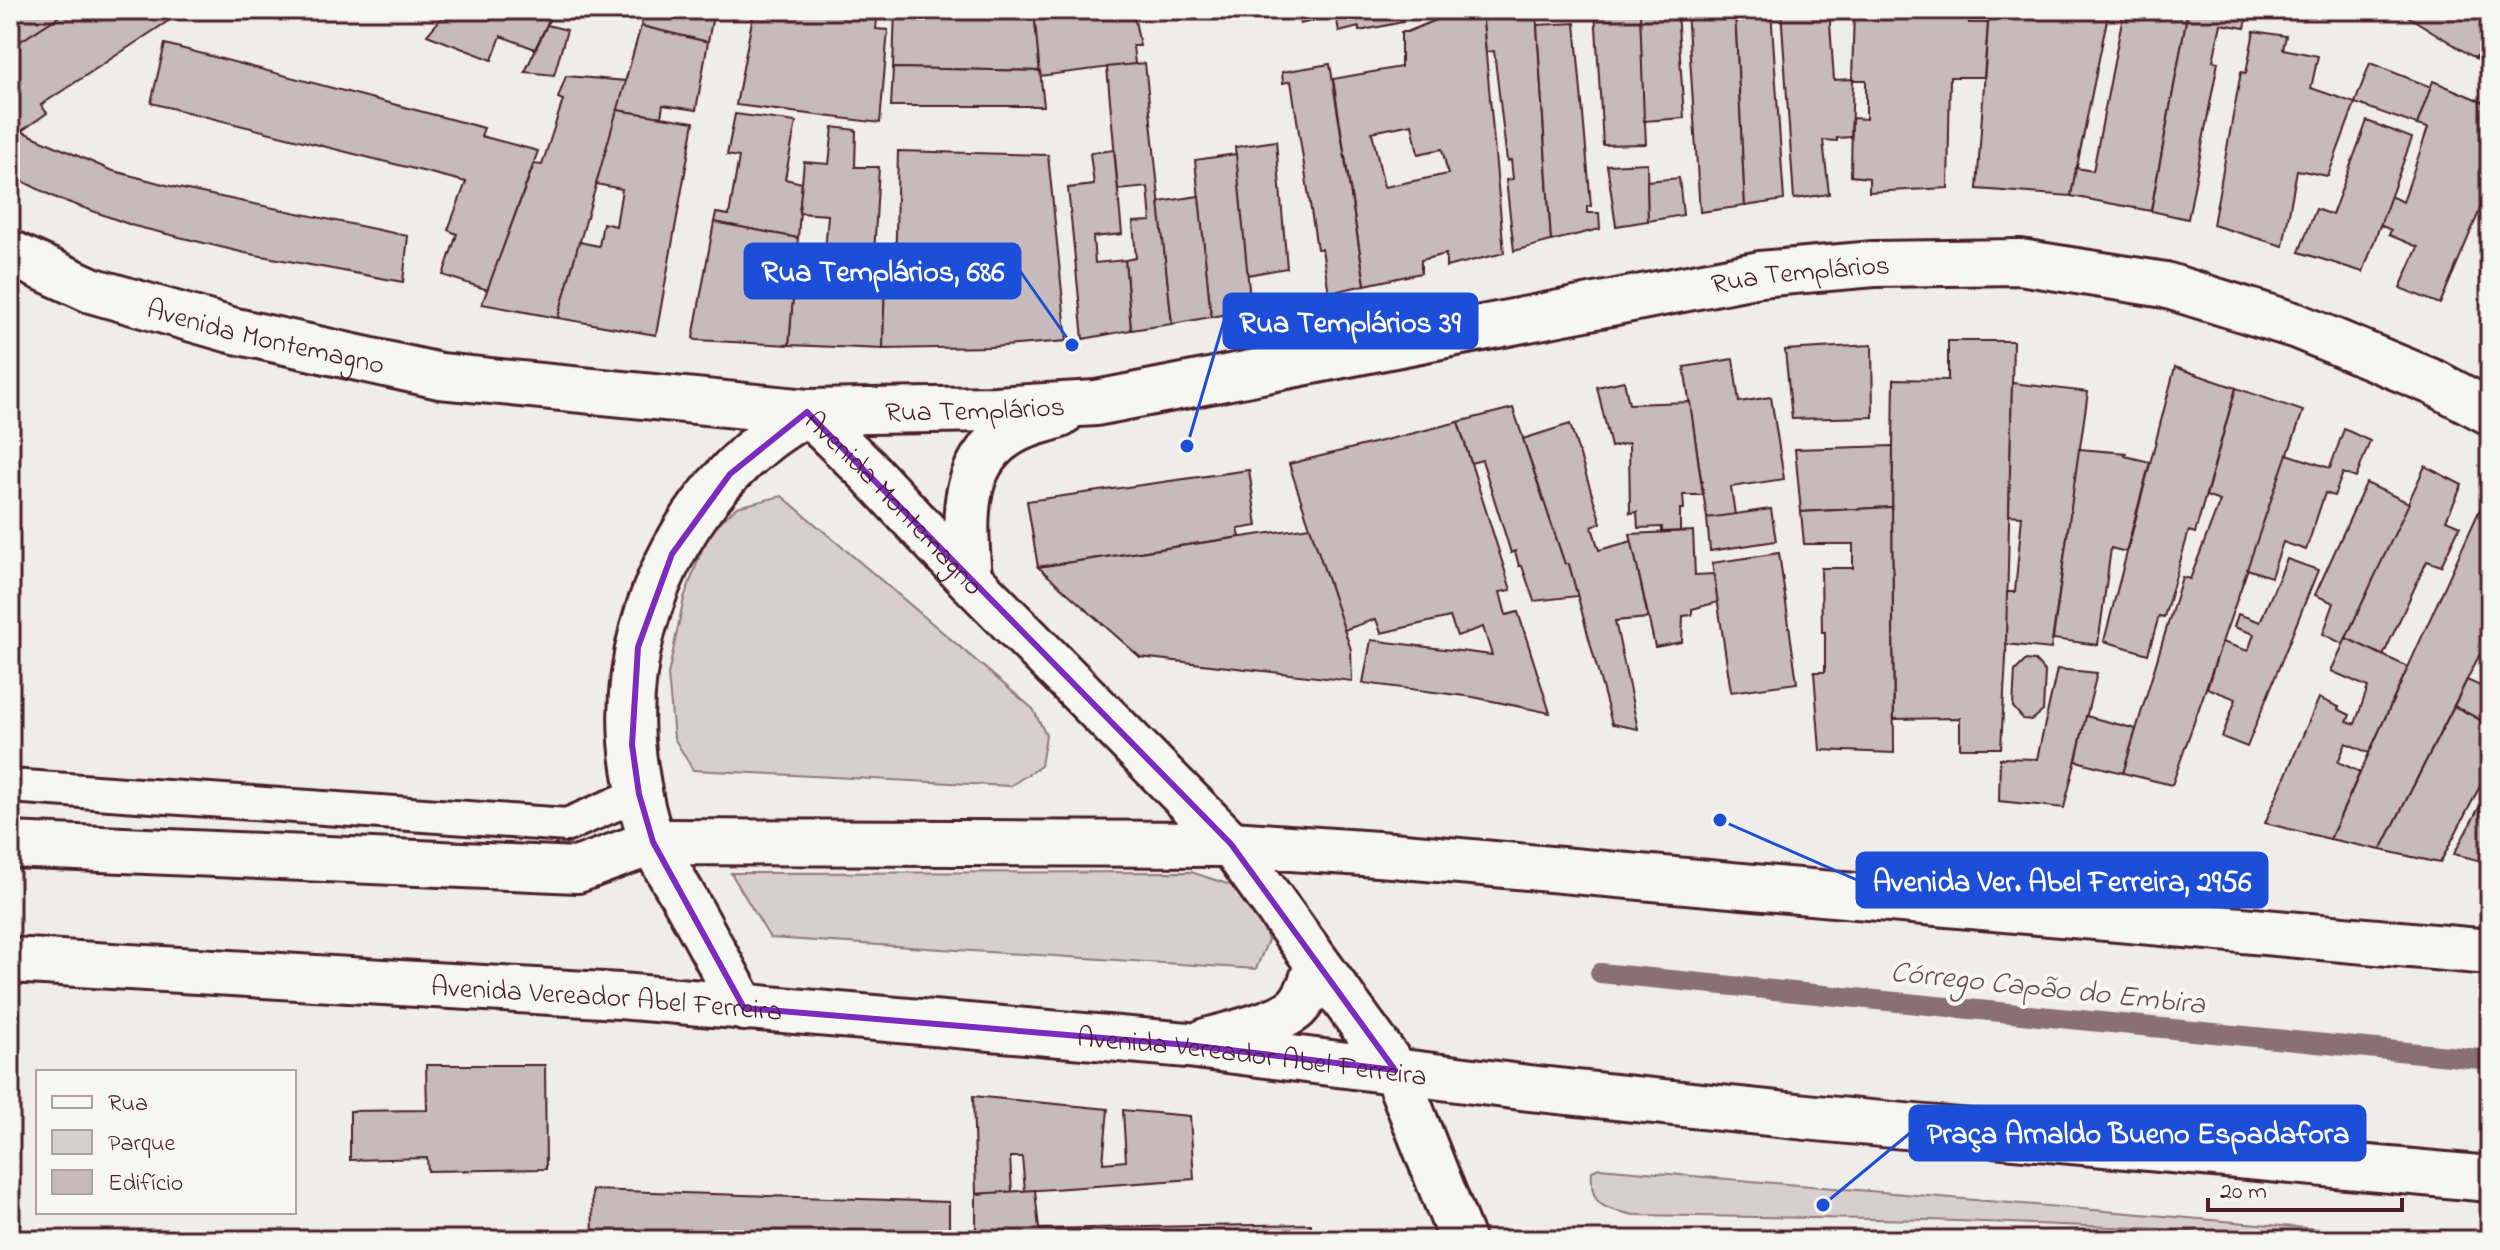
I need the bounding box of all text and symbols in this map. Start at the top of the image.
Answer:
callout: Rua Templários, 686 [745,244,1020,298]
street label: Rua Templários [1708,247,1890,307]
text: Rua Templários, 686 [762,252,1005,296]
street label: Avenida Montemagno [141,290,388,387]
callout: Rua Templários 39 [1224,294,1477,348]
text: Rua Templários 39 [1239,303,1462,347]
street label: Rua Templários [885,388,1066,435]
street label: Avenida Montemagno [793,403,992,607]
callout: Avenida Ver. Abel Ferreira, 2956 [1857,853,2267,907]
text: Avenida Ver. Abel Ferreira, 2956 [1873,862,2252,906]
water label: Córrego Capão do Embira [1888,952,2208,1028]
street label: Avenida Vereador Abel Ferreira [430,968,784,1034]
street label: Avenida Vereador Abel Ferreira [1075,1019,1429,1099]
legend [36,1070,296,1214]
text: Rua [108,1087,148,1122]
callout: Praça Arnaldo Bueno Espadafora [1910,1106,2365,1160]
text: Praça Arnaldo Bueno Espadafora [1927,1114,2349,1158]
text: Parque [108,1127,175,1162]
scale bar [2208,1162,2402,1212]
text: Edifício [108,1167,183,1202]
text: 20 m [2220,1175,2267,1210]

